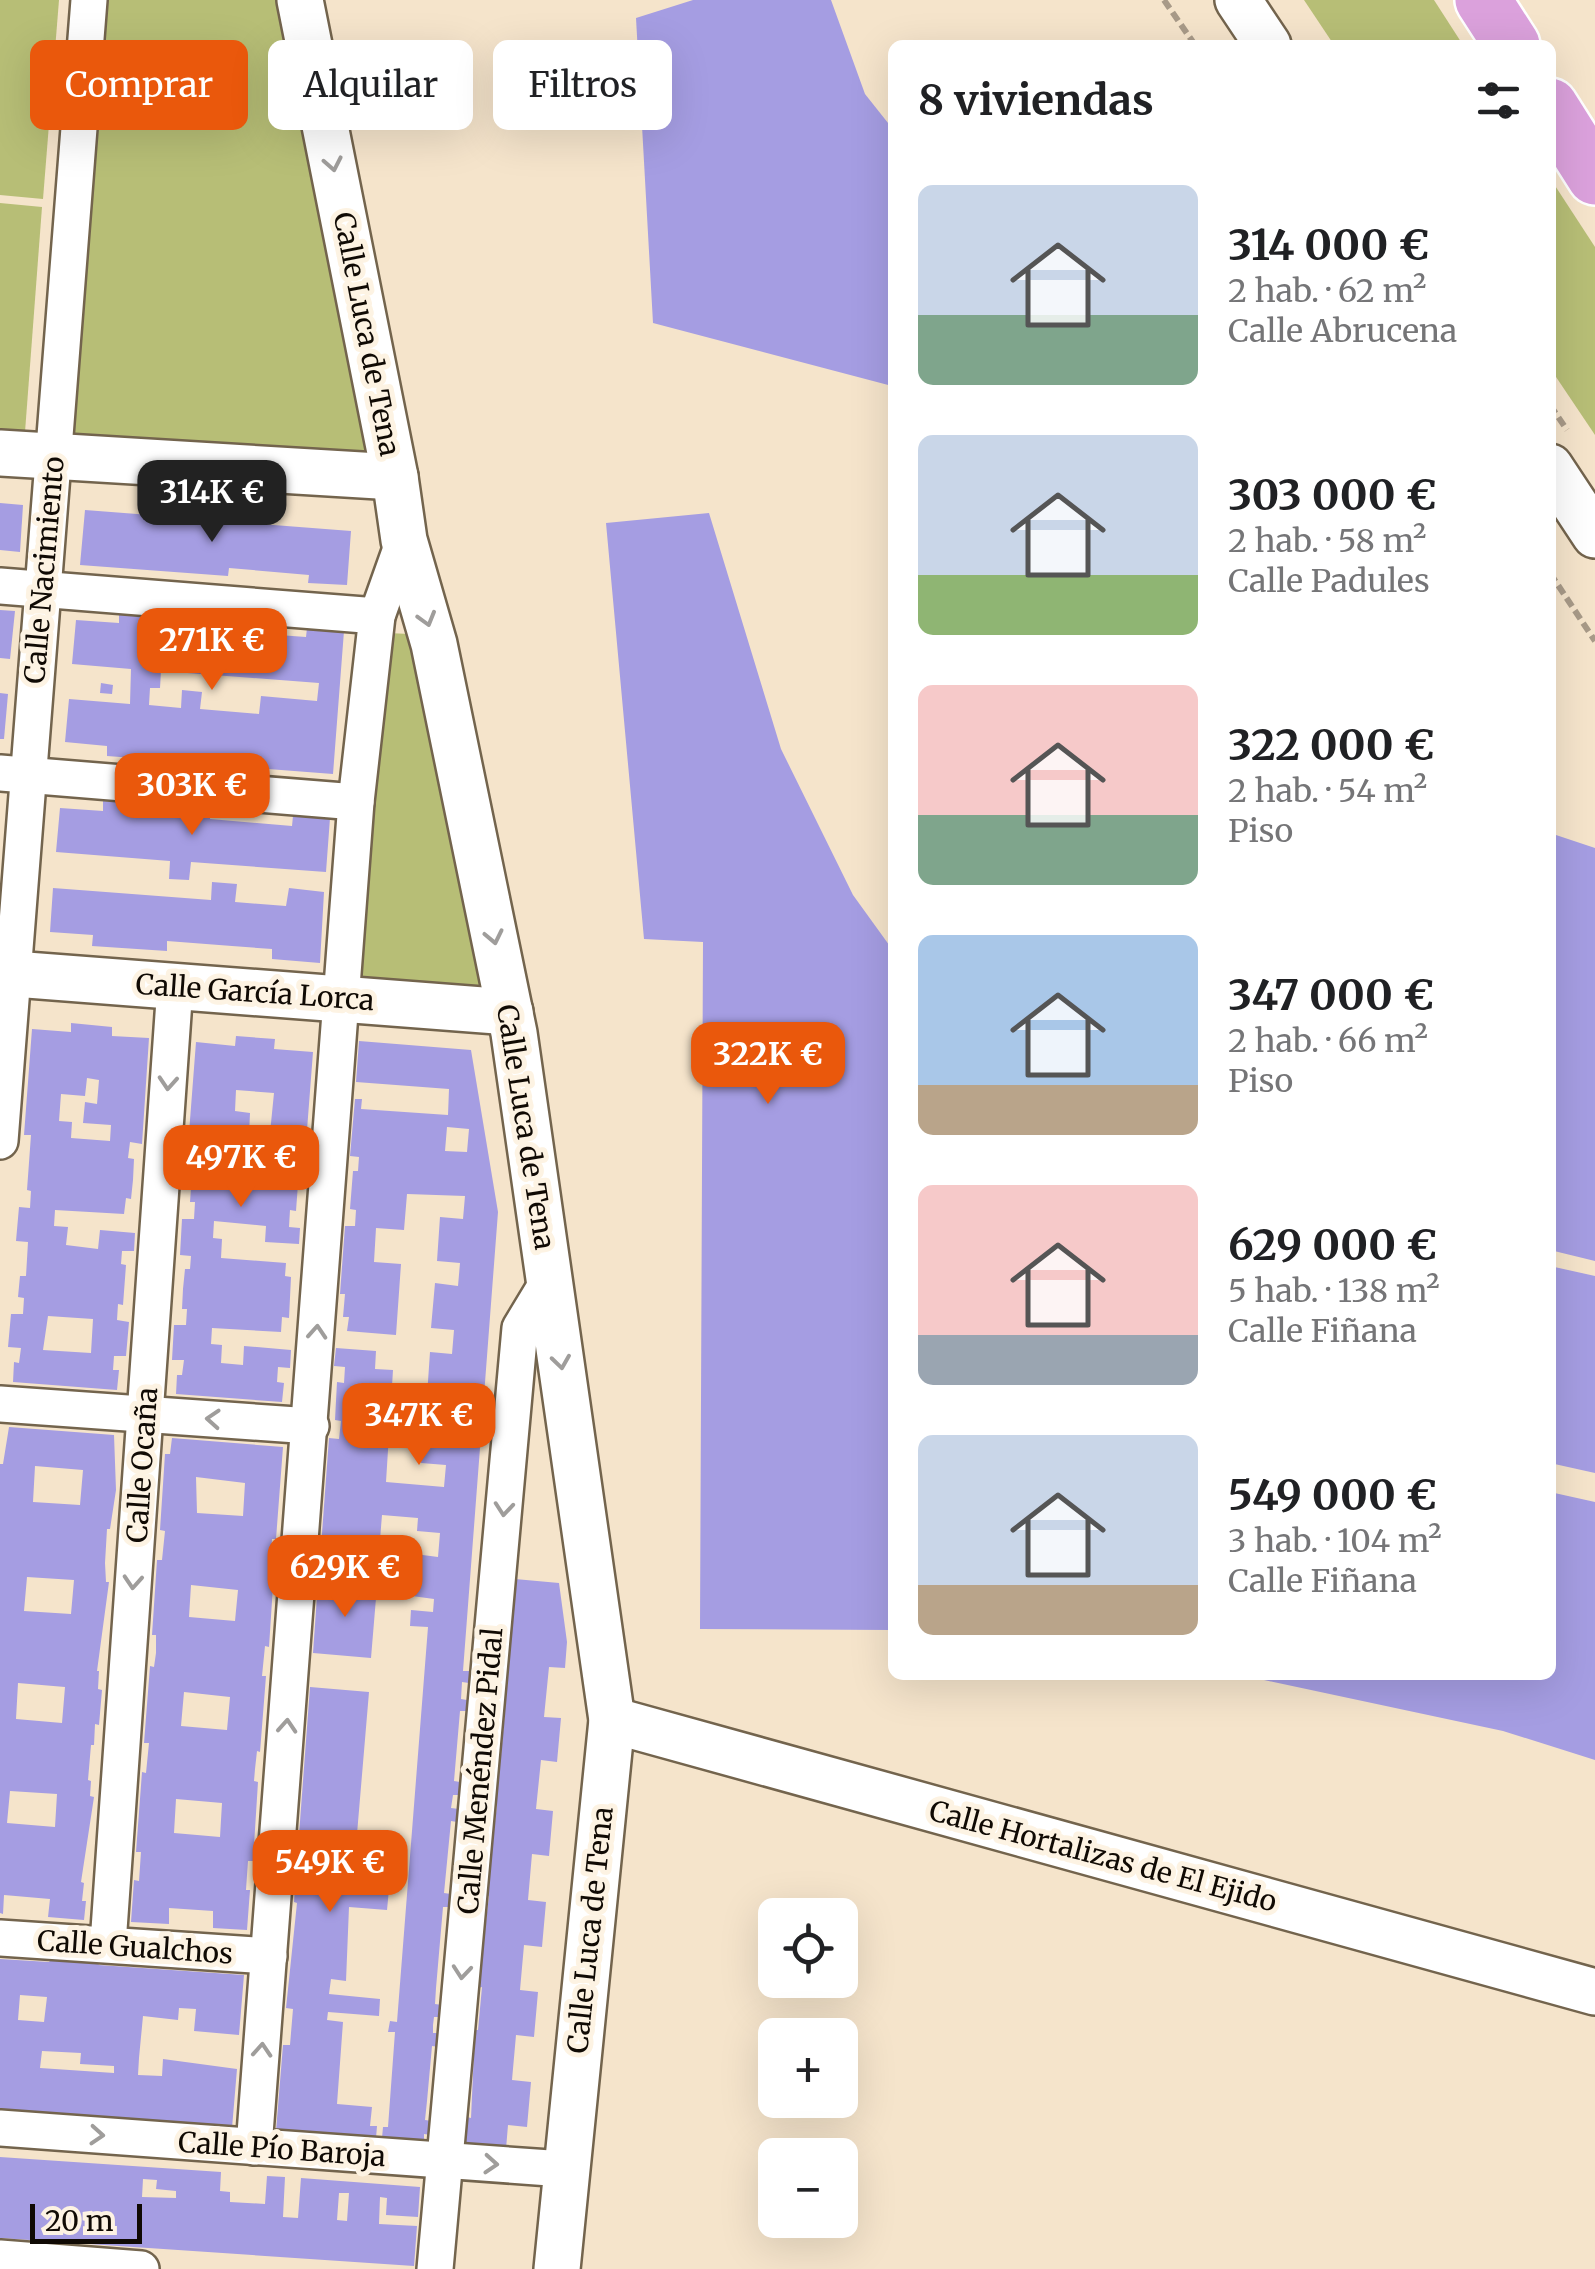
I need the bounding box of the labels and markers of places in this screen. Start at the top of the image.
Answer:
pin: 314K € [131,460,293,545]
pin: 271K € [131,608,293,693]
pin: 303K € [111,753,273,838]
pin: 322K € [687,1022,849,1107]
pin: 497K € [160,1125,322,1210]
pin: 347K € [338,1383,500,1468]
pin: 629K € [264,1535,426,1620]
pin: 549K € [249,1830,411,1915]

